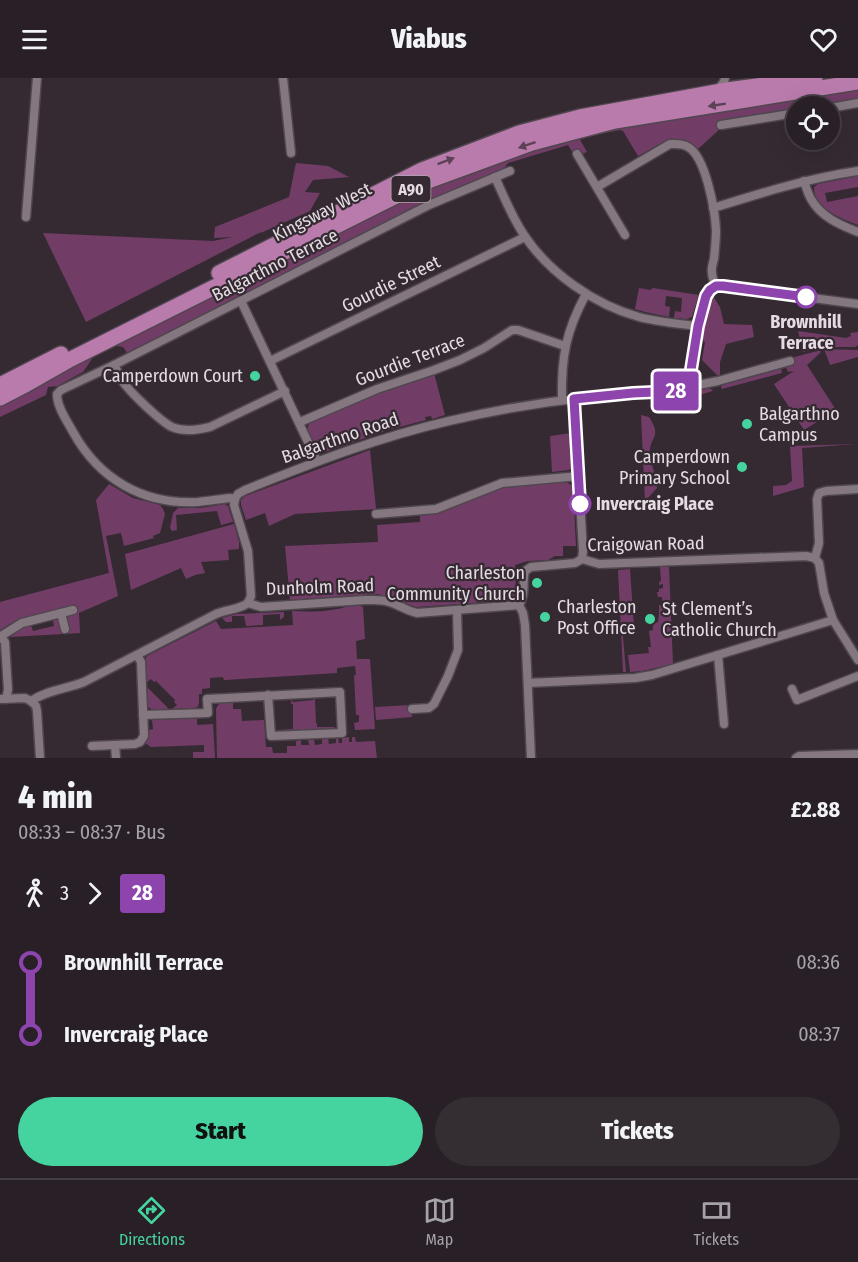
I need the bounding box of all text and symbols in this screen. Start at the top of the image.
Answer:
icon: menu [18,23,51,56]
text: Viabus [391,23,467,55]
icon: heart [807,23,840,56]
map controls [786,96,840,150]
button: locate [786,96,840,150]
one-way arrow [708,100,727,109]
one-way arrow [518,141,536,150]
one-way arrow [437,155,455,165]
road number: A90 [392,176,430,202]
street label: Kingsway West [269,178,375,246]
street label: Balgarthno Terrace [208,224,342,306]
street label: Gourdie Street [338,251,444,317]
marker: Brownhill Terrace [795,286,817,308]
place label: Brownhill Terrace [770,311,842,354]
street label: Gourdie Terrace [352,329,468,391]
place label: Camperdown Court [103,365,243,387]
marker: Camperdown Court [248,369,262,383]
line badge: 28 [649,372,703,410]
text: 28 [666,378,686,404]
place label: Balgarthno Campus [759,403,840,446]
street label: Balgarthno Road [279,408,401,468]
marker: Balgarthno Campus [740,417,754,431]
place label: Camperdown Primary School [619,446,730,489]
marker: Camperdown Primary School [735,460,749,474]
marker: Invercraig Place [569,493,591,515]
place label: Invercraig Place [596,493,714,515]
street label: Craigowan Road [587,532,705,556]
place label: Charleston Community Church [387,562,525,605]
street label: Dunholm Road [265,574,375,600]
marker: Charleston Community Church [530,576,544,590]
place label: Charleston Post Office [557,596,636,639]
place label: St Clement’s Catholic Church [662,598,777,641]
marker: Charleston Post Office [538,610,552,624]
marker: St Clement’s Catholic Church [643,612,657,626]
text: 4 min [18,777,93,817]
text: £2.88 [791,796,840,823]
text: 08:33 – 08:37 · Bus [18,820,165,844]
icon: walk [18,877,51,910]
icon: forward [78,877,111,910]
text: 28 [132,880,153,906]
text: 3 [60,881,69,905]
text: Brownhill Terrace [64,949,223,976]
text: 08:36 [796,950,840,974]
text: Invercraig Place [64,1021,208,1048]
text: 08:37 [798,1022,840,1046]
button: Start [18,1097,423,1166]
button: Tickets [435,1097,840,1166]
tab: Directions [119,1194,185,1249]
tab: Map [423,1194,456,1249]
tab: Tickets [694,1194,739,1249]

